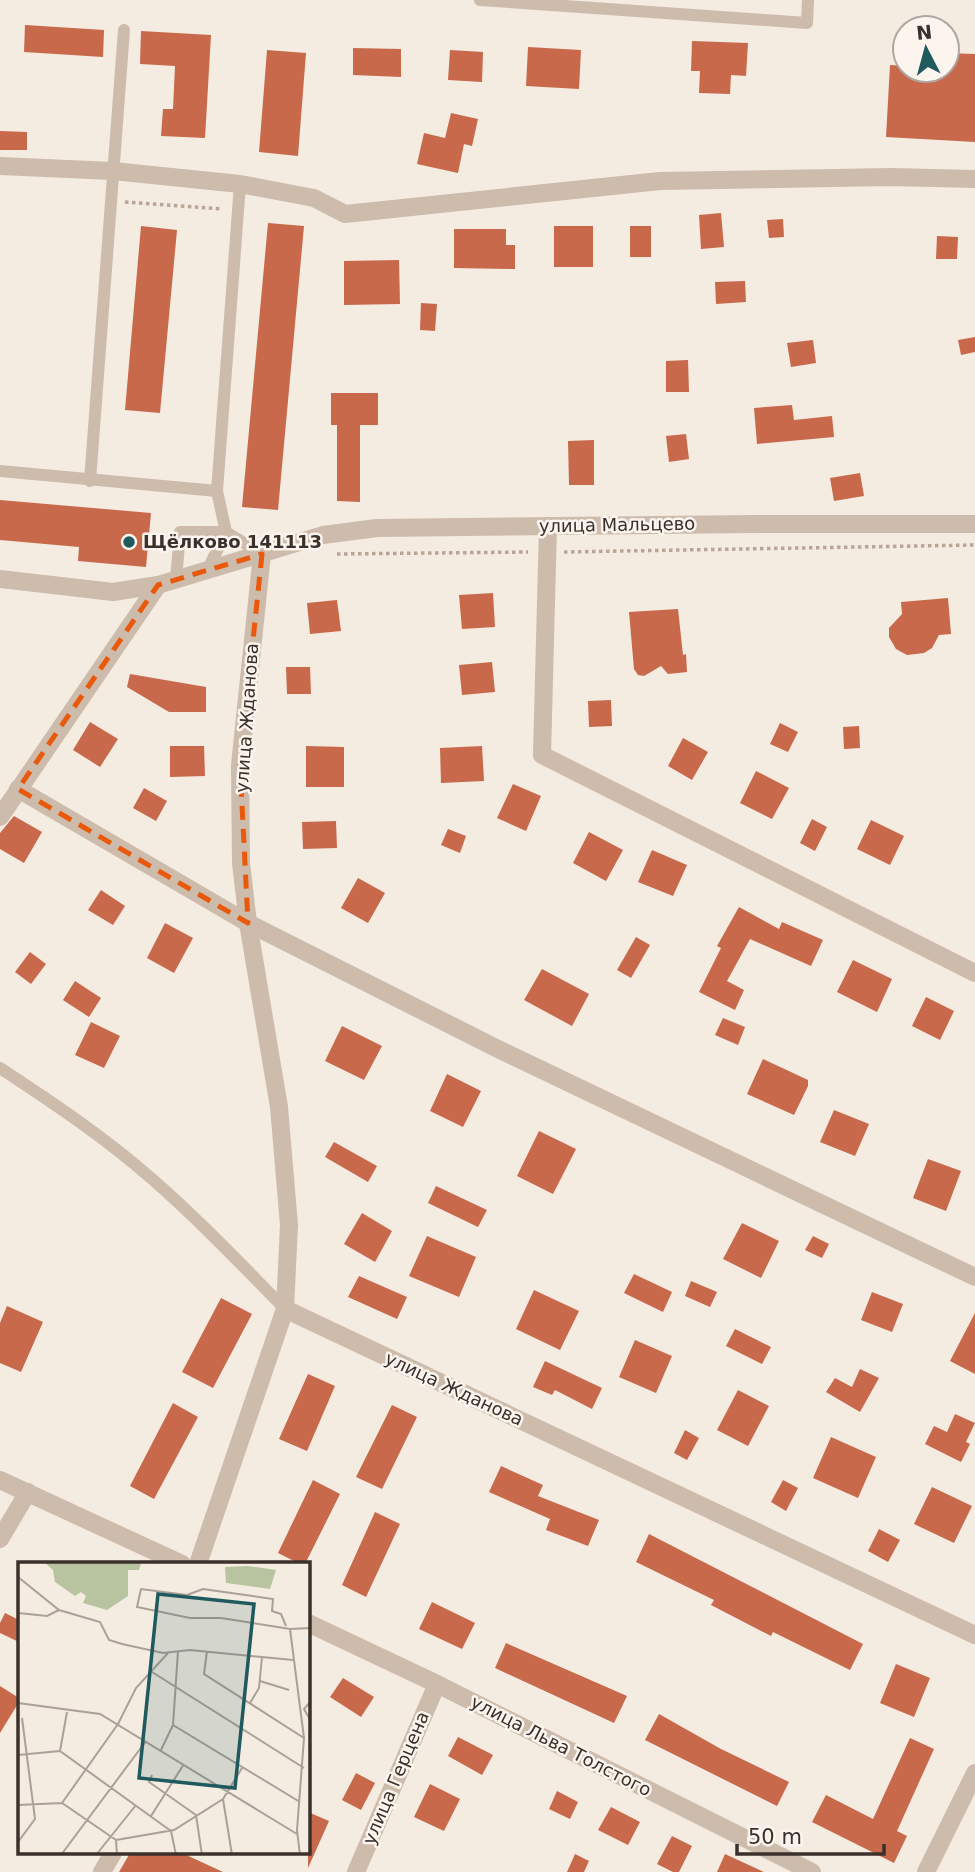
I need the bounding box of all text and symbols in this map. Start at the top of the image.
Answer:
north arrow [891,14,961,84]
text: N [915,20,933,44]
street label: улица Мальцево [539,513,695,536]
place label: Щёлково 141113 [143,531,322,552]
marker: Щёлково 141113 [121,534,137,550]
street label: улица Жданова [231,642,262,794]
street label: улица Жданова [382,1347,527,1430]
inset map [18,1562,310,1854]
street label: улица Льва Толстого [467,1691,655,1800]
street label: улица Герцена [358,1708,433,1847]
scale bar [737,1812,884,1856]
text: 50 m [748,1825,802,1849]

